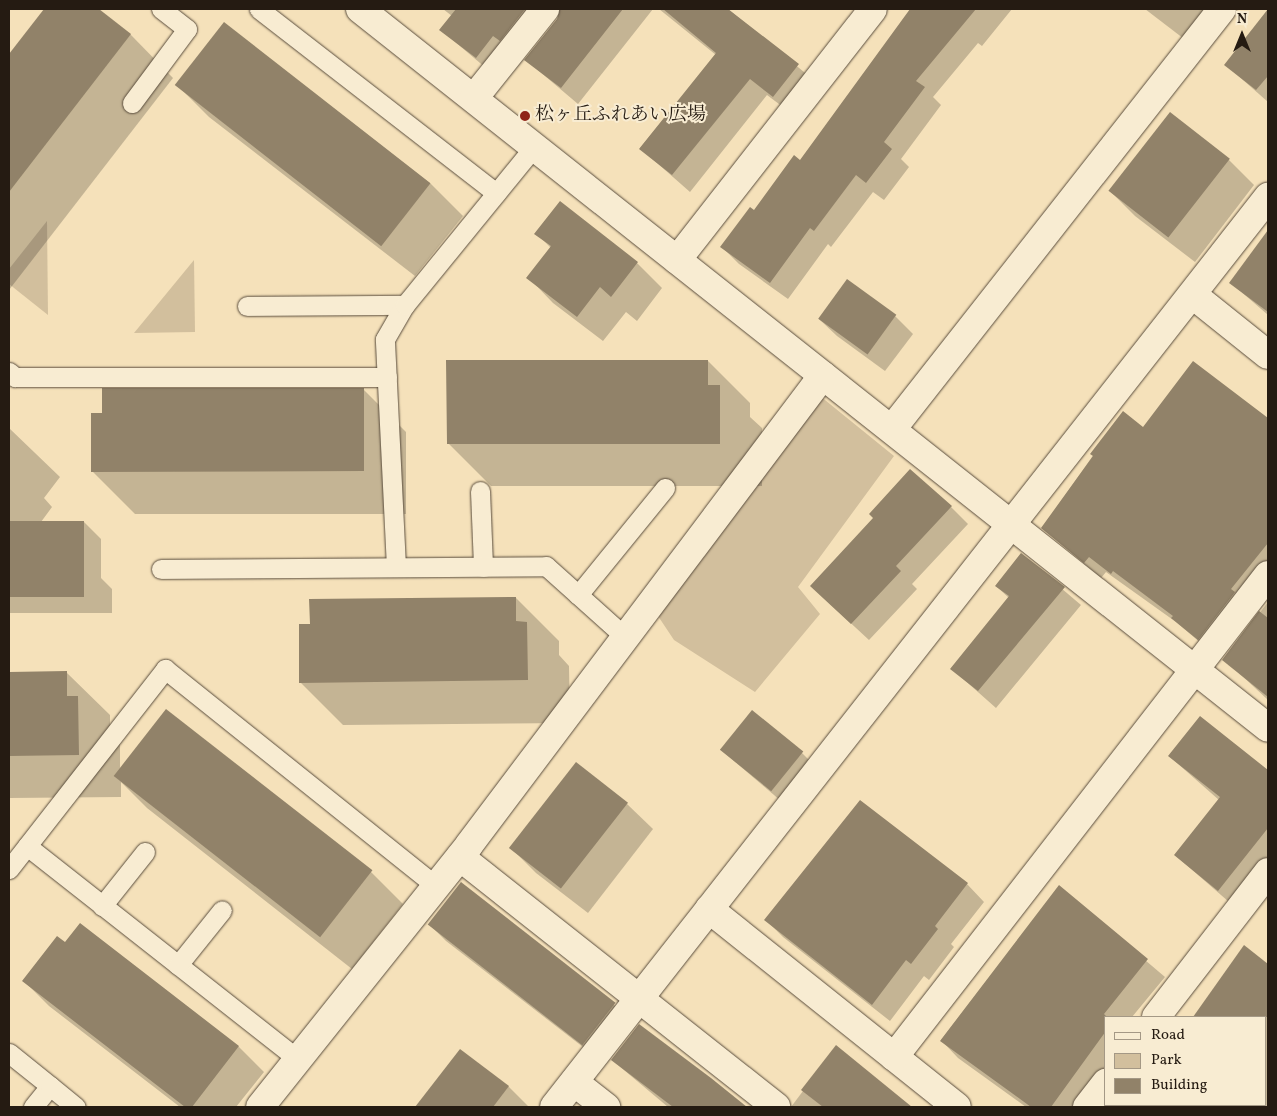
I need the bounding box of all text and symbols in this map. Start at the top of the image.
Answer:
north arrow [1217,10,1267,60]
text: N [1237,10,1247,29]
place label: 松ヶ丘ふれあい広場 [535,105,706,127]
marker: 松ヶ丘ふれあい広場 [519,110,531,122]
legend [1104,1016,1267,1106]
text: Road [1151,1025,1185,1046]
text: Park [1151,1050,1182,1071]
text: Building [1151,1075,1207,1096]

